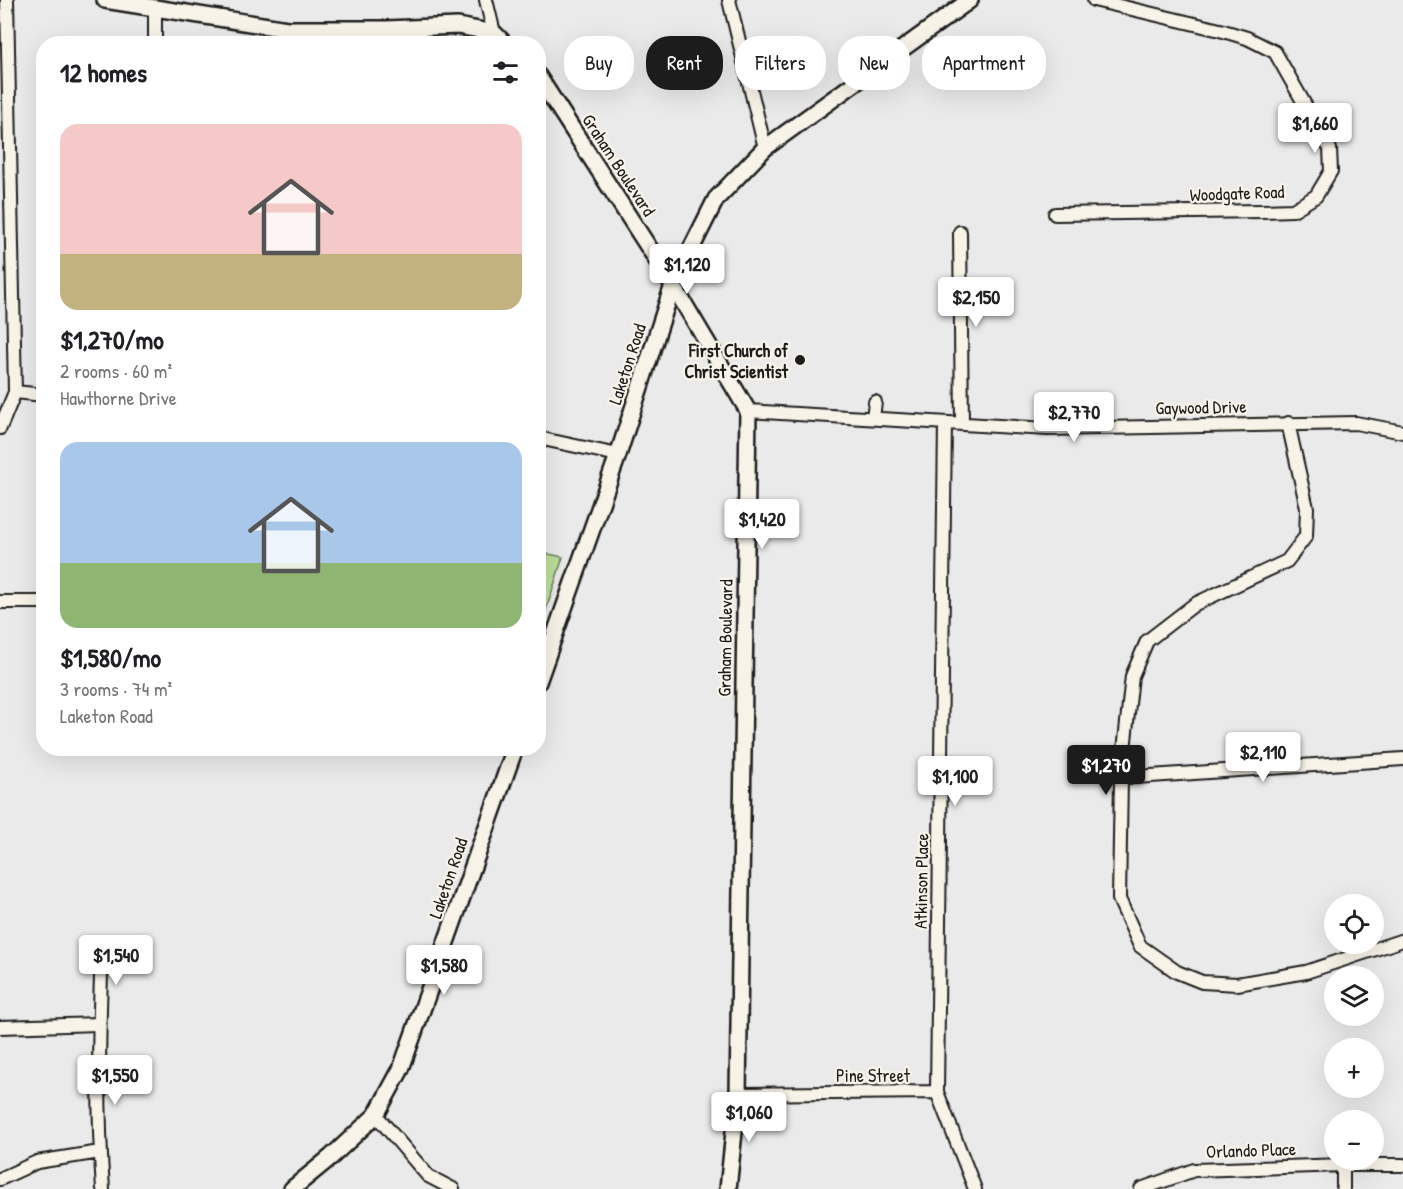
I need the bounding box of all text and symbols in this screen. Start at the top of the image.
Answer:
chip: Buy [564,36,634,90]
chip: Rent [646,36,723,90]
chip: Filters [735,36,826,90]
chip: New [838,36,910,90]
chip: Apartment [922,36,1046,90]
text: 12 homes [60,55,147,90]
icon: filters [489,56,522,89]
pin: $1,660 [1266,103,1364,154]
street label: Graham Boulevard [577,109,661,221]
text: $1,660 [1292,109,1338,136]
icon: home [237,163,345,271]
street label: Woodgate Road [1189,179,1285,207]
pin: $1,120 [638,244,736,295]
text: $1,120 [663,250,711,277]
pin: $2,150 [927,277,1025,328]
text: $2,150 [952,283,1000,310]
street label: Laketon Road [602,320,652,408]
text: $1,270/mo [60,322,164,357]
place label: First Church of Christ Scientist [684,338,789,384]
marker: First Church of Christ Scientist [793,353,807,367]
text: 2 rooms · 60 m² [60,357,172,384]
text: Hawthorne Drive [60,384,177,411]
pin: $2,770 [1025,392,1123,443]
street label: Gaywood Drive [1155,394,1247,420]
text: $2,770 [1048,398,1100,425]
icon: home [237,481,345,589]
pin: $1,420 [713,499,811,550]
text: $1,420 [738,505,786,532]
street label: Graham Boulevard [711,579,739,697]
text: $1,580/mo [60,640,161,675]
text: 3 rooms · 74 m² [60,675,172,702]
text: Laketon Road [60,702,153,729]
pin: $2,110 [1214,732,1312,783]
text: $2,110 [1239,738,1287,765]
pin: $1,270 [1057,745,1155,796]
text: $1,270 [1081,751,1131,778]
pin: $1,100 [906,756,1004,807]
text: $1,100 [932,762,978,789]
street label: Atkinson Place [908,833,934,929]
street label: Laketon Road [423,834,473,922]
map controls [1324,894,1384,1170]
button: locate [1324,894,1384,954]
pin: $1,540 [67,935,165,986]
text: $1,540 [93,941,139,968]
pin: $1,580 [395,945,493,996]
text: $1,580 [420,951,468,978]
button: layers [1324,966,1384,1026]
button: + [1324,1038,1384,1098]
pin: $1,550 [66,1055,164,1106]
text: $1,550 [91,1061,139,1088]
street label: Pine Street [836,1063,911,1088]
pin: $1,060 [700,1092,798,1143]
text: $1,060 [725,1098,773,1125]
button: − [1324,1110,1384,1170]
street label: Orlando Place [1206,1136,1296,1164]

